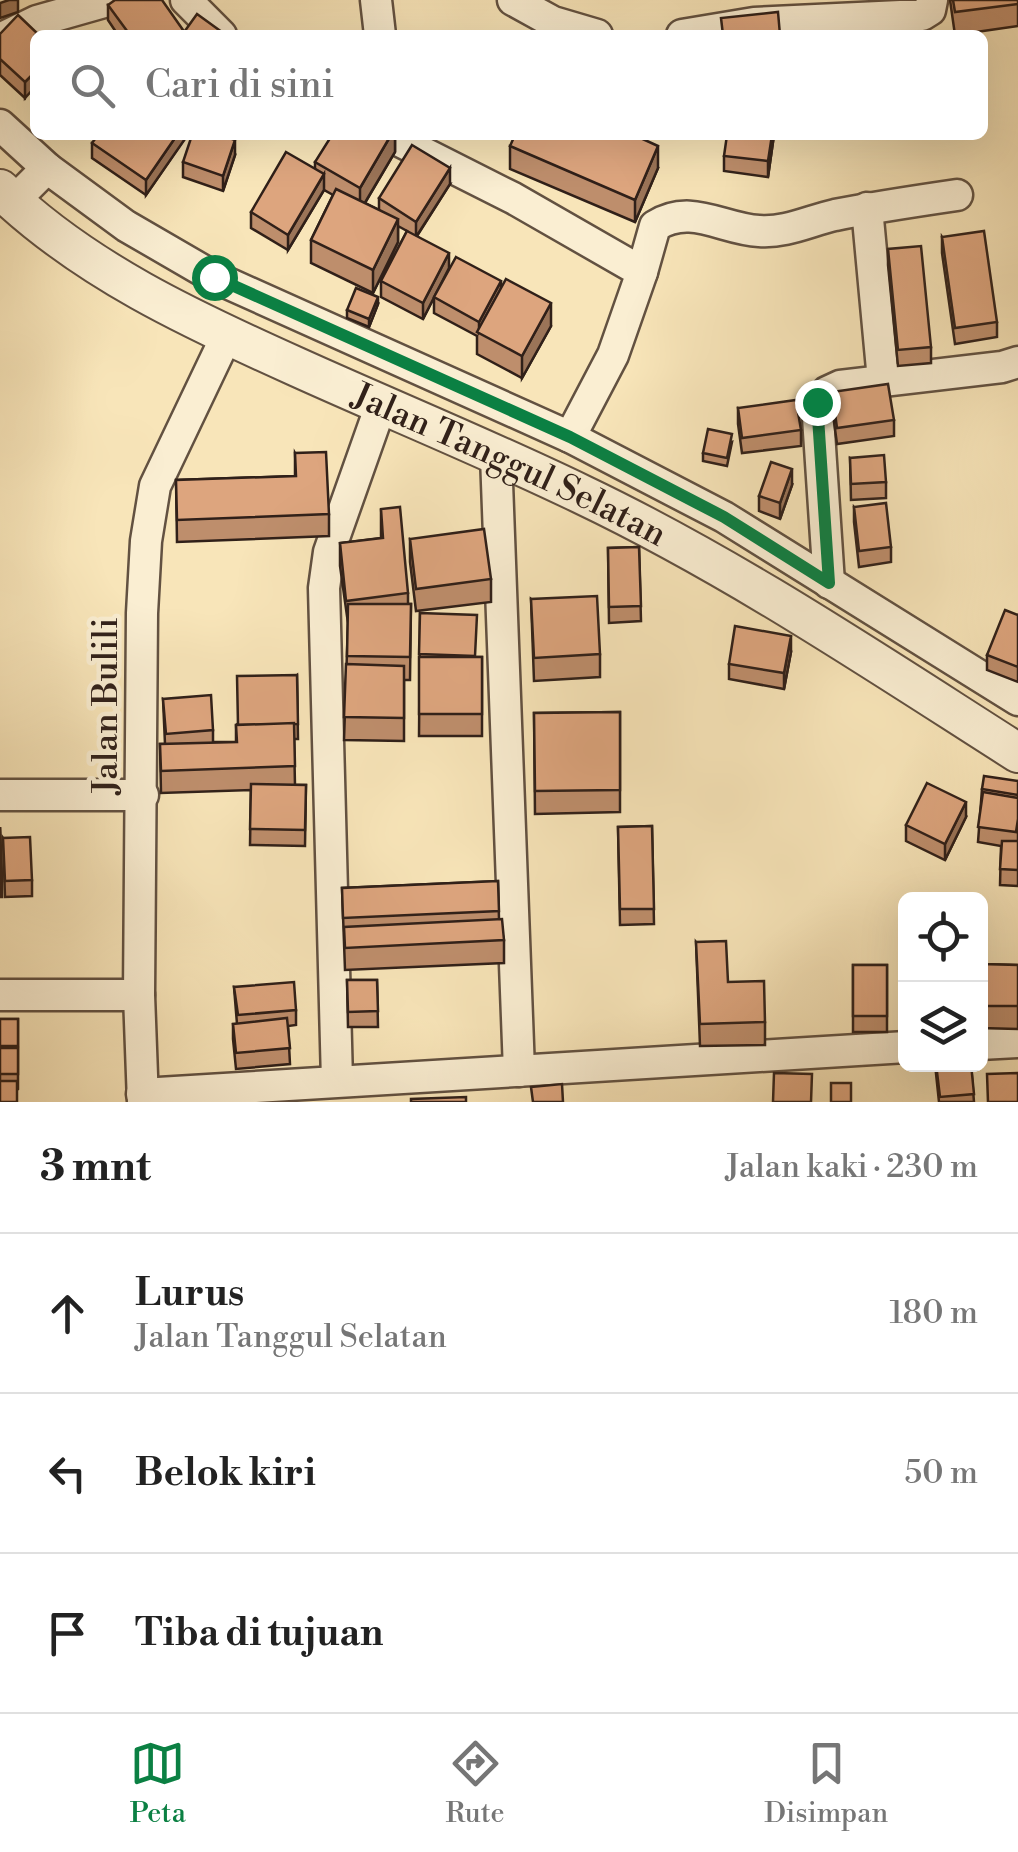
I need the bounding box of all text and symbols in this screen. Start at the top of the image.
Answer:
search box [30,30,988,140]
icon: search [65,58,120,113]
text: Cari di sini [145,62,334,109]
route start [192,255,238,301]
street label: Jalan Tanggul Selatan [344,374,674,557]
route end [795,380,841,426]
street label: Jalan Bulili [85,617,128,797]
map controls [898,892,988,1072]
button: locate [898,892,988,982]
button: layers [898,982,988,1072]
text: 3 mnt [40,1141,151,1194]
text: Jalan kaki · 230 m [725,1147,978,1187]
text: Lurus [135,1270,244,1317]
icon: ahead [40,1286,95,1341]
text: 180 m [889,1293,978,1333]
text: Jalan Tanggul Selatan [135,1317,447,1357]
icon: left [40,1446,95,1501]
text: Belok kiri [135,1450,316,1497]
text: 50 m [905,1453,978,1493]
icon: arrive [40,1606,95,1661]
text: Tiba di tujuan [135,1610,383,1657]
tab: Peta [130,1736,186,1831]
tab: Rute [445,1736,505,1831]
tab: Disimpan [764,1736,888,1831]

